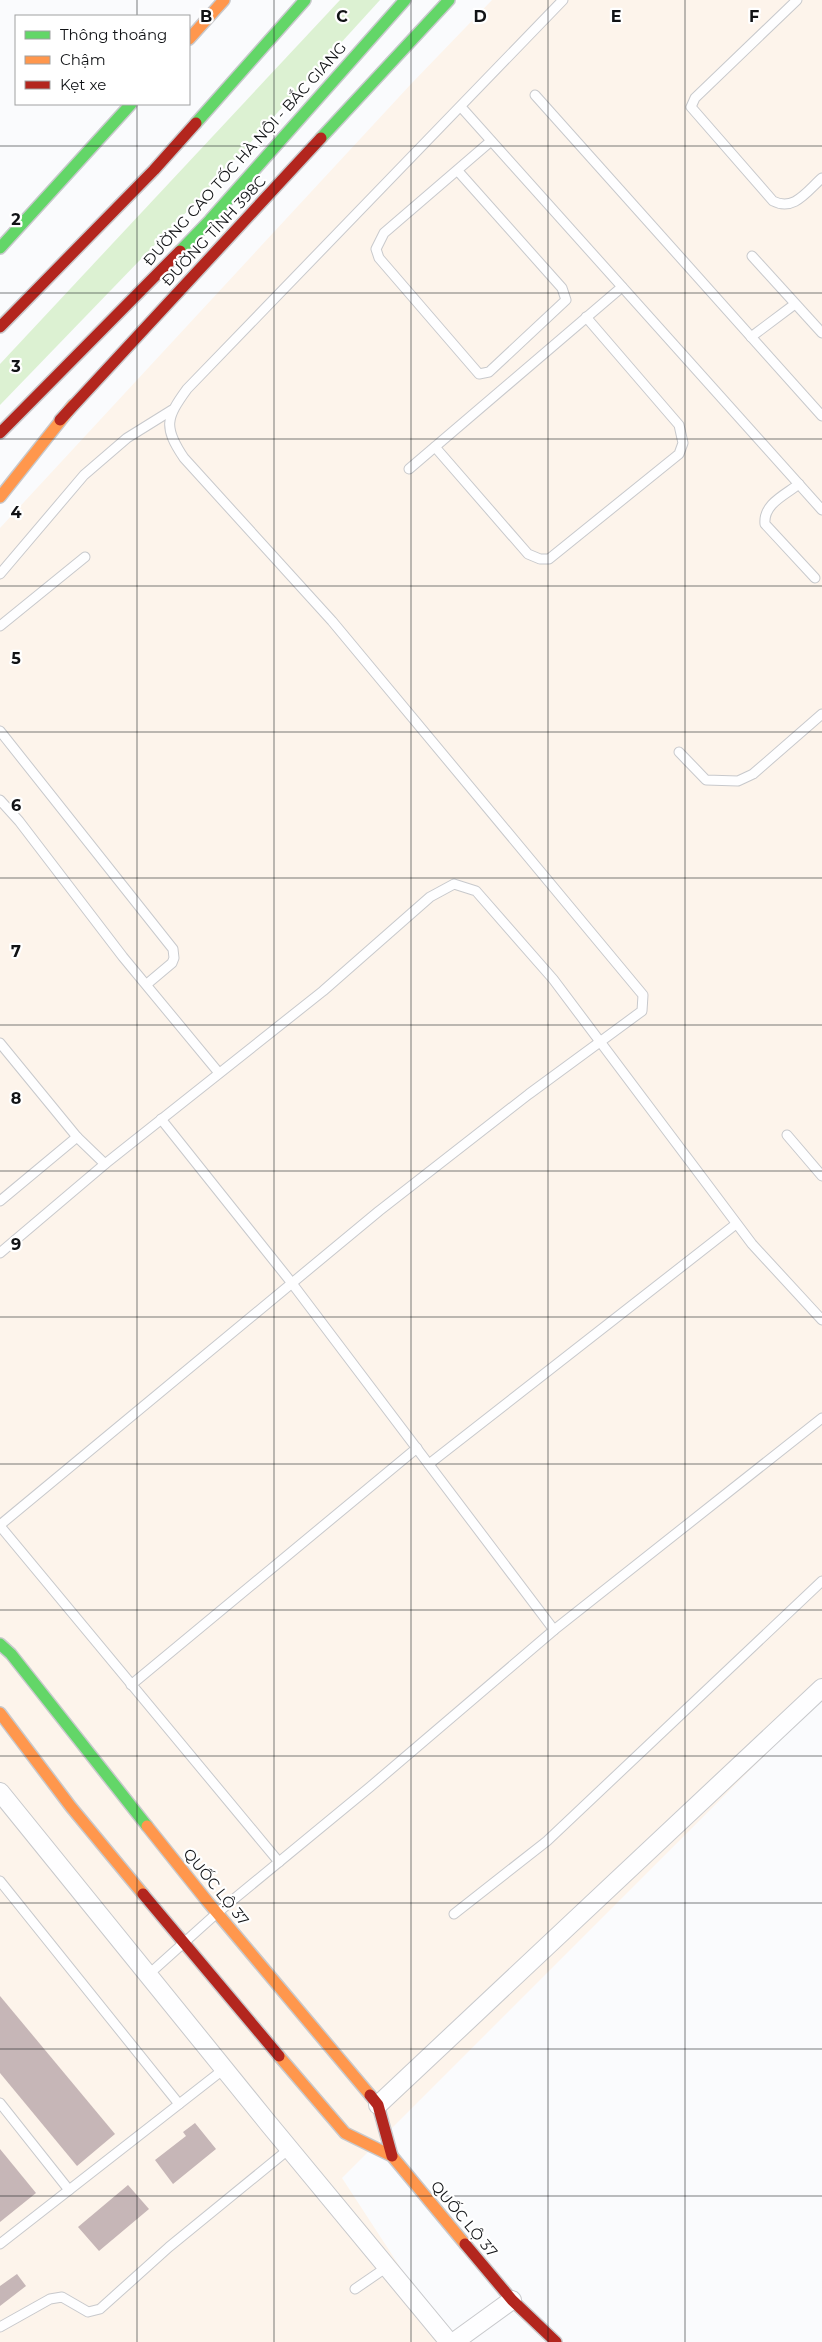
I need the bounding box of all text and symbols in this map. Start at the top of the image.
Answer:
text: B [200,7,212,26]
text: C [336,7,348,26]
text: D [473,7,487,26]
text: E [611,7,621,26]
text: F [749,7,759,26]
legend [15,15,190,105]
text: Thông thoáng [60,25,167,44]
street label: ĐƯỜNG CAO TỐC HÀ NỘI - BẮC GIANG [139,38,350,270]
text: Chậm [60,50,106,69]
text: Kẹt xe [60,75,106,94]
street label: ĐƯỜNG TỈNH 398C [158,171,270,290]
text: 2 [11,210,21,229]
text: 3 [10,357,21,376]
text: 4 [10,503,22,522]
text: 5 [11,649,21,668]
text: 6 [11,796,21,815]
text: 7 [11,942,21,961]
text: 8 [11,1089,21,1108]
text: 9 [11,1235,21,1254]
street label: QUỐC LỘ 37 [179,1844,253,1929]
street label: QUỐC LỘ 37 [427,2177,502,2261]

